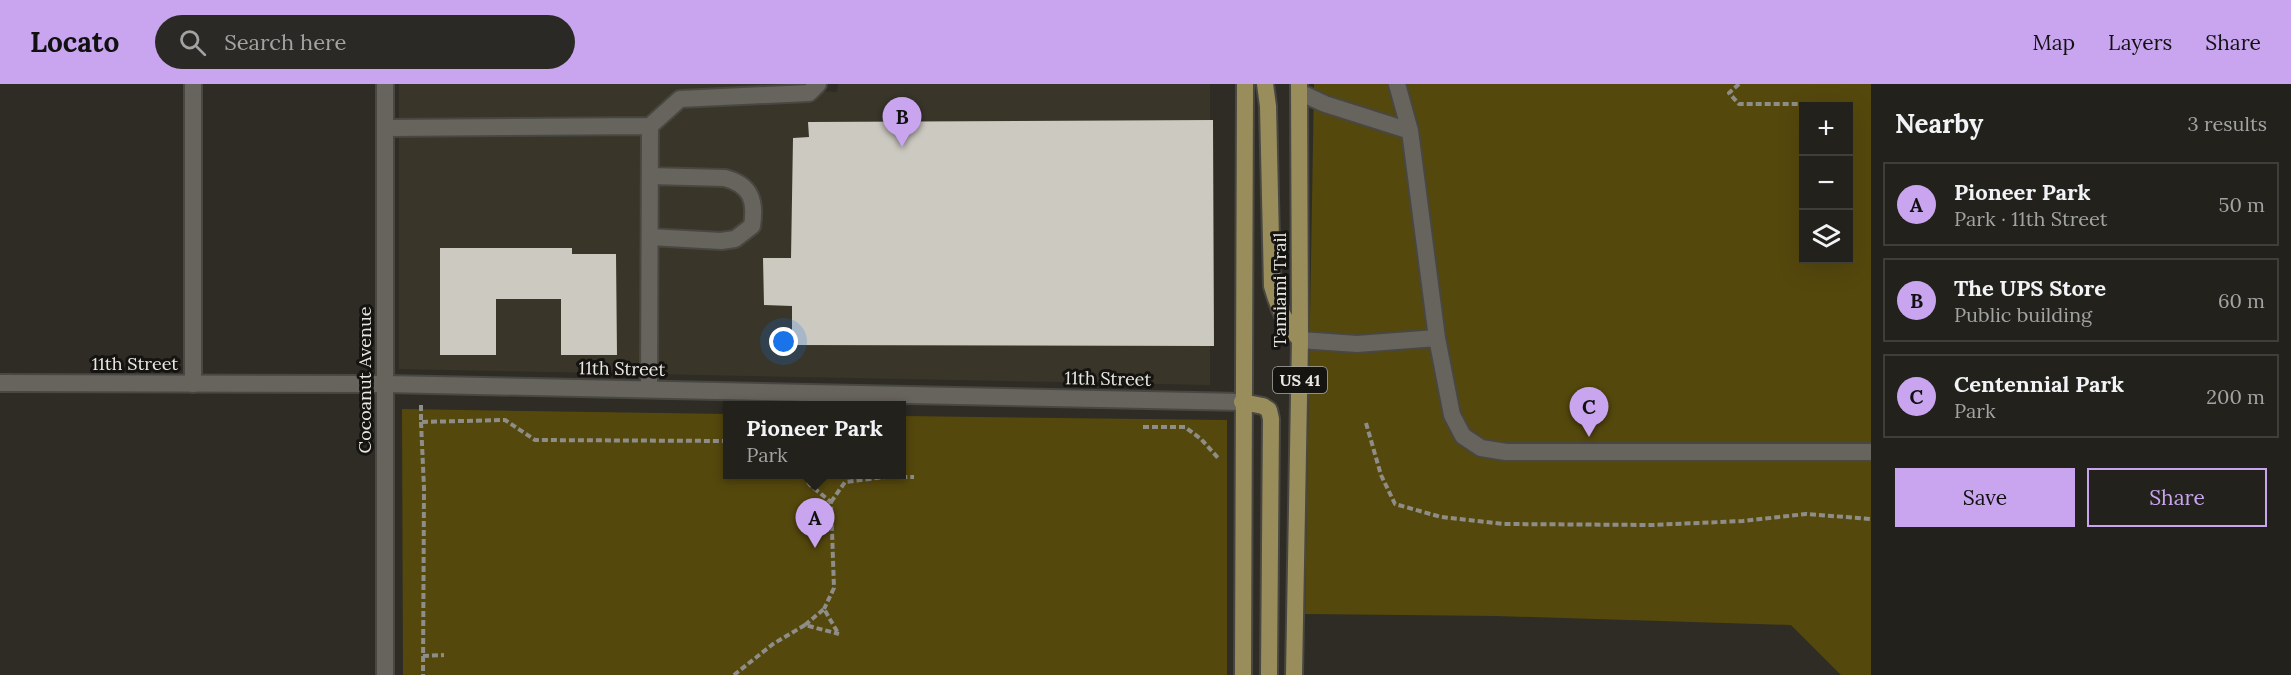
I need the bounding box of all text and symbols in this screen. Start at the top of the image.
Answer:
search box [155,15,575,69]
text: Locato [30,24,119,60]
icon: search [176,26,209,59]
text: Search here [224,28,346,56]
text: Map [2032,29,2075,56]
text: Layers [2108,29,2172,56]
text: Share [2205,29,2261,56]
pin: B [882,98,922,147]
map controls [1799,102,1853,264]
button: + [1799,102,1853,156]
text: Nearby [1895,107,1983,140]
text: 3 results [2188,111,2267,136]
button: − [1799,156,1853,210]
text: Pioneer Park [1954,178,2091,206]
text: A [1910,192,1923,217]
text: 50 m [2219,192,2265,217]
text: Park · 11th Street [1954,206,2107,231]
button: layers [1799,210,1853,264]
street label: Tamiami Trail [1268,232,1291,347]
text: The UPS Store [1954,274,2106,302]
text: B [1910,288,1923,313]
text: 60 m [2218,288,2265,313]
text: Public building [1954,302,2092,327]
street label: Cocoanut Avenue [353,306,376,453]
your location [769,327,798,356]
street label: 11th Street [92,352,178,375]
street label: 11th Street [579,356,666,381]
street label: 11th Street [1065,366,1152,391]
road number: US 41 [1273,367,1327,393]
text: Centennial Park [1954,370,2124,398]
text: C [1910,384,1923,409]
text: 200 m [2206,384,2265,409]
pin: C [1570,388,1608,437]
text: Park [1954,398,1996,423]
popup [723,401,906,479]
text: Pioneer Park [746,414,883,442]
text: Park [746,442,788,467]
button: Save [1895,468,2075,527]
button: Share [2087,468,2267,527]
pin: A [796,498,834,548]

